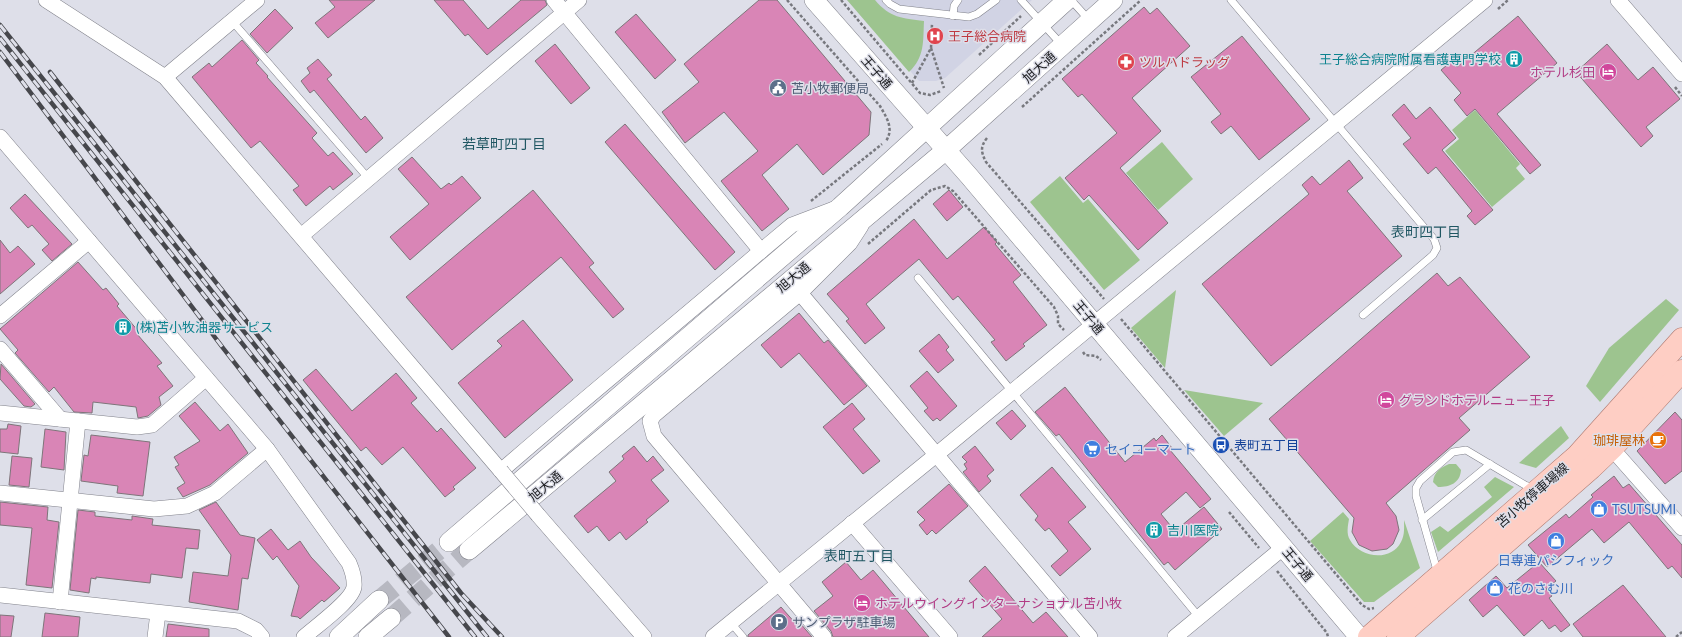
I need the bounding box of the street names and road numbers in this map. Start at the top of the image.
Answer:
street label: 旭大通 [1019,48,1059,86]
street label: 王子通 [858,52,896,92]
street label: 旭大通 [773,258,813,296]
street label: 王子通 [1070,297,1108,337]
street label: 苫小牧停車場線 [1492,459,1572,531]
street label: 旭大通 [525,467,565,505]
street label: 王子通 [1279,544,1317,584]

